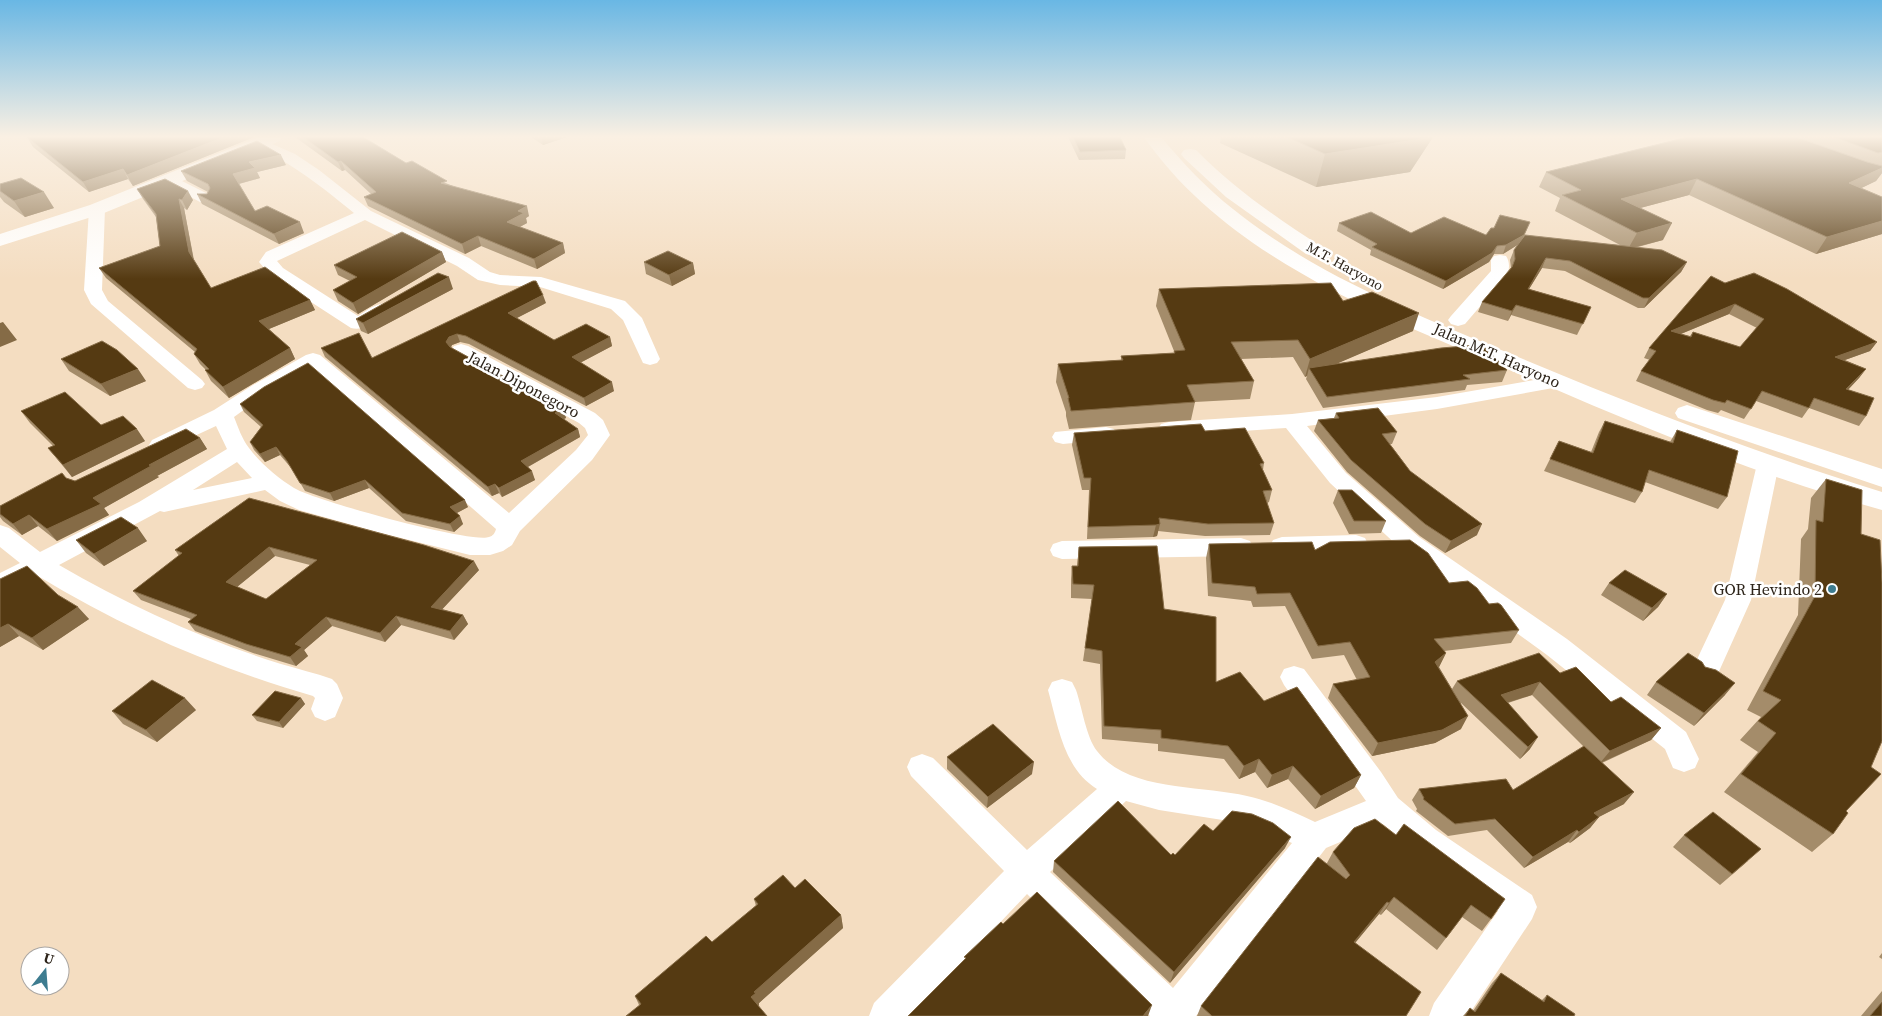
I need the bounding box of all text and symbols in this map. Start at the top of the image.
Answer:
street label: M.T. Haryono [1303,237,1387,296]
street label: Jalan M.T. Haryono [1429,317,1564,393]
street label: Jalan Diponegoro [463,345,584,423]
place label: GOR Hevindo 2 [1713,578,1822,600]
marker: GOR Hevindo 2 [1826,583,1838,595]
north arrow [20,946,70,996]
text: U [41,948,57,970]

